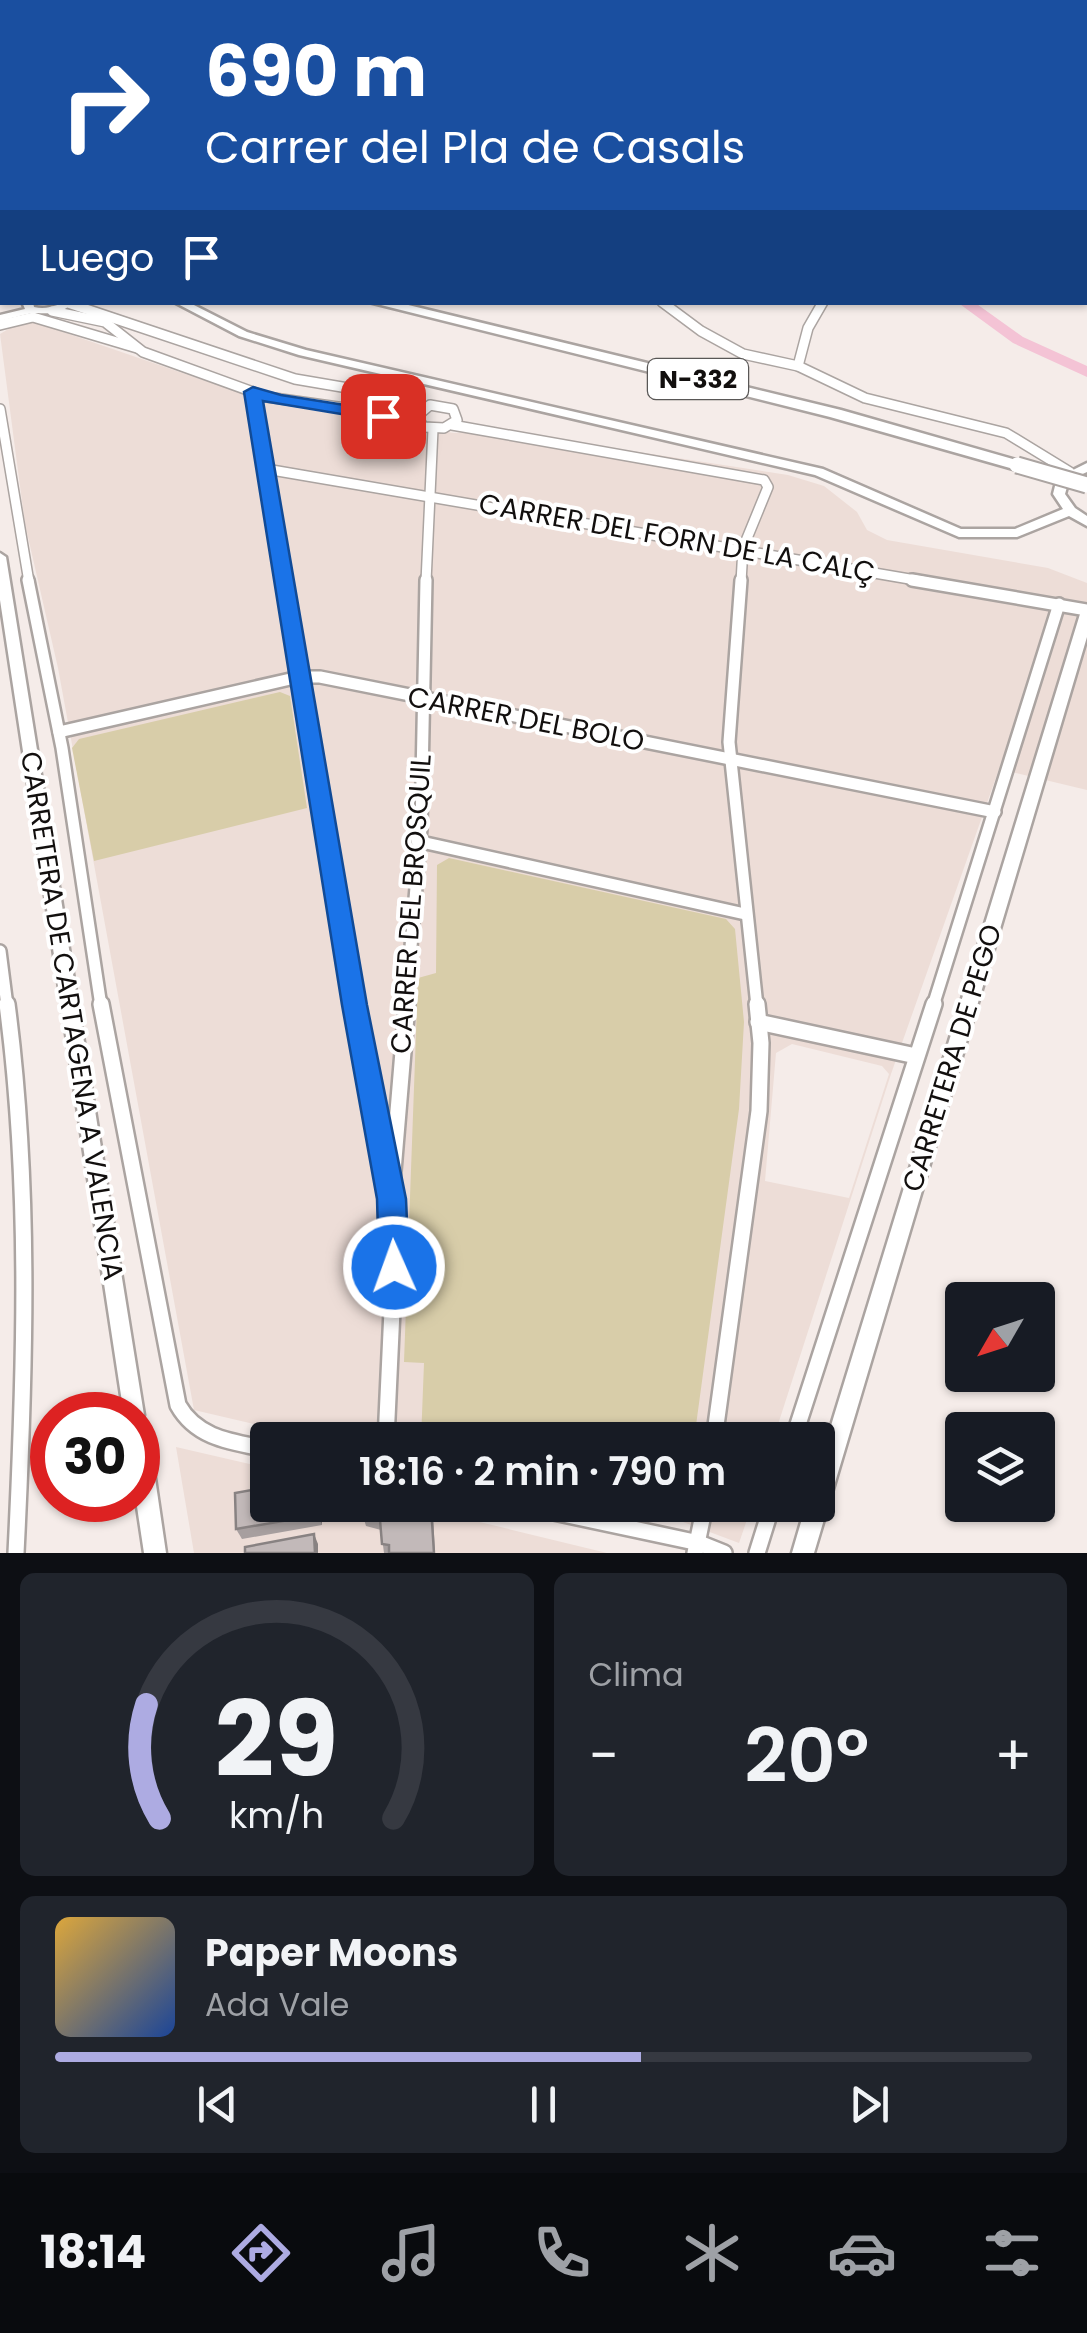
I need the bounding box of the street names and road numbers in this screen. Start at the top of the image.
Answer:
road number: N-332 [648,359,748,399]
street label: CARRER DEL FORN DE LA CALÇ [476,484,878,592]
street label: CARRER DEL BOLO [404,677,648,761]
street label: CARRETERA DE CARTAGENA A VALENCIA [11,749,133,1283]
street label: CARRER DEL BROSQUIL [381,753,441,1055]
street label: CARRETERA DE PEGO [893,919,1011,1197]

